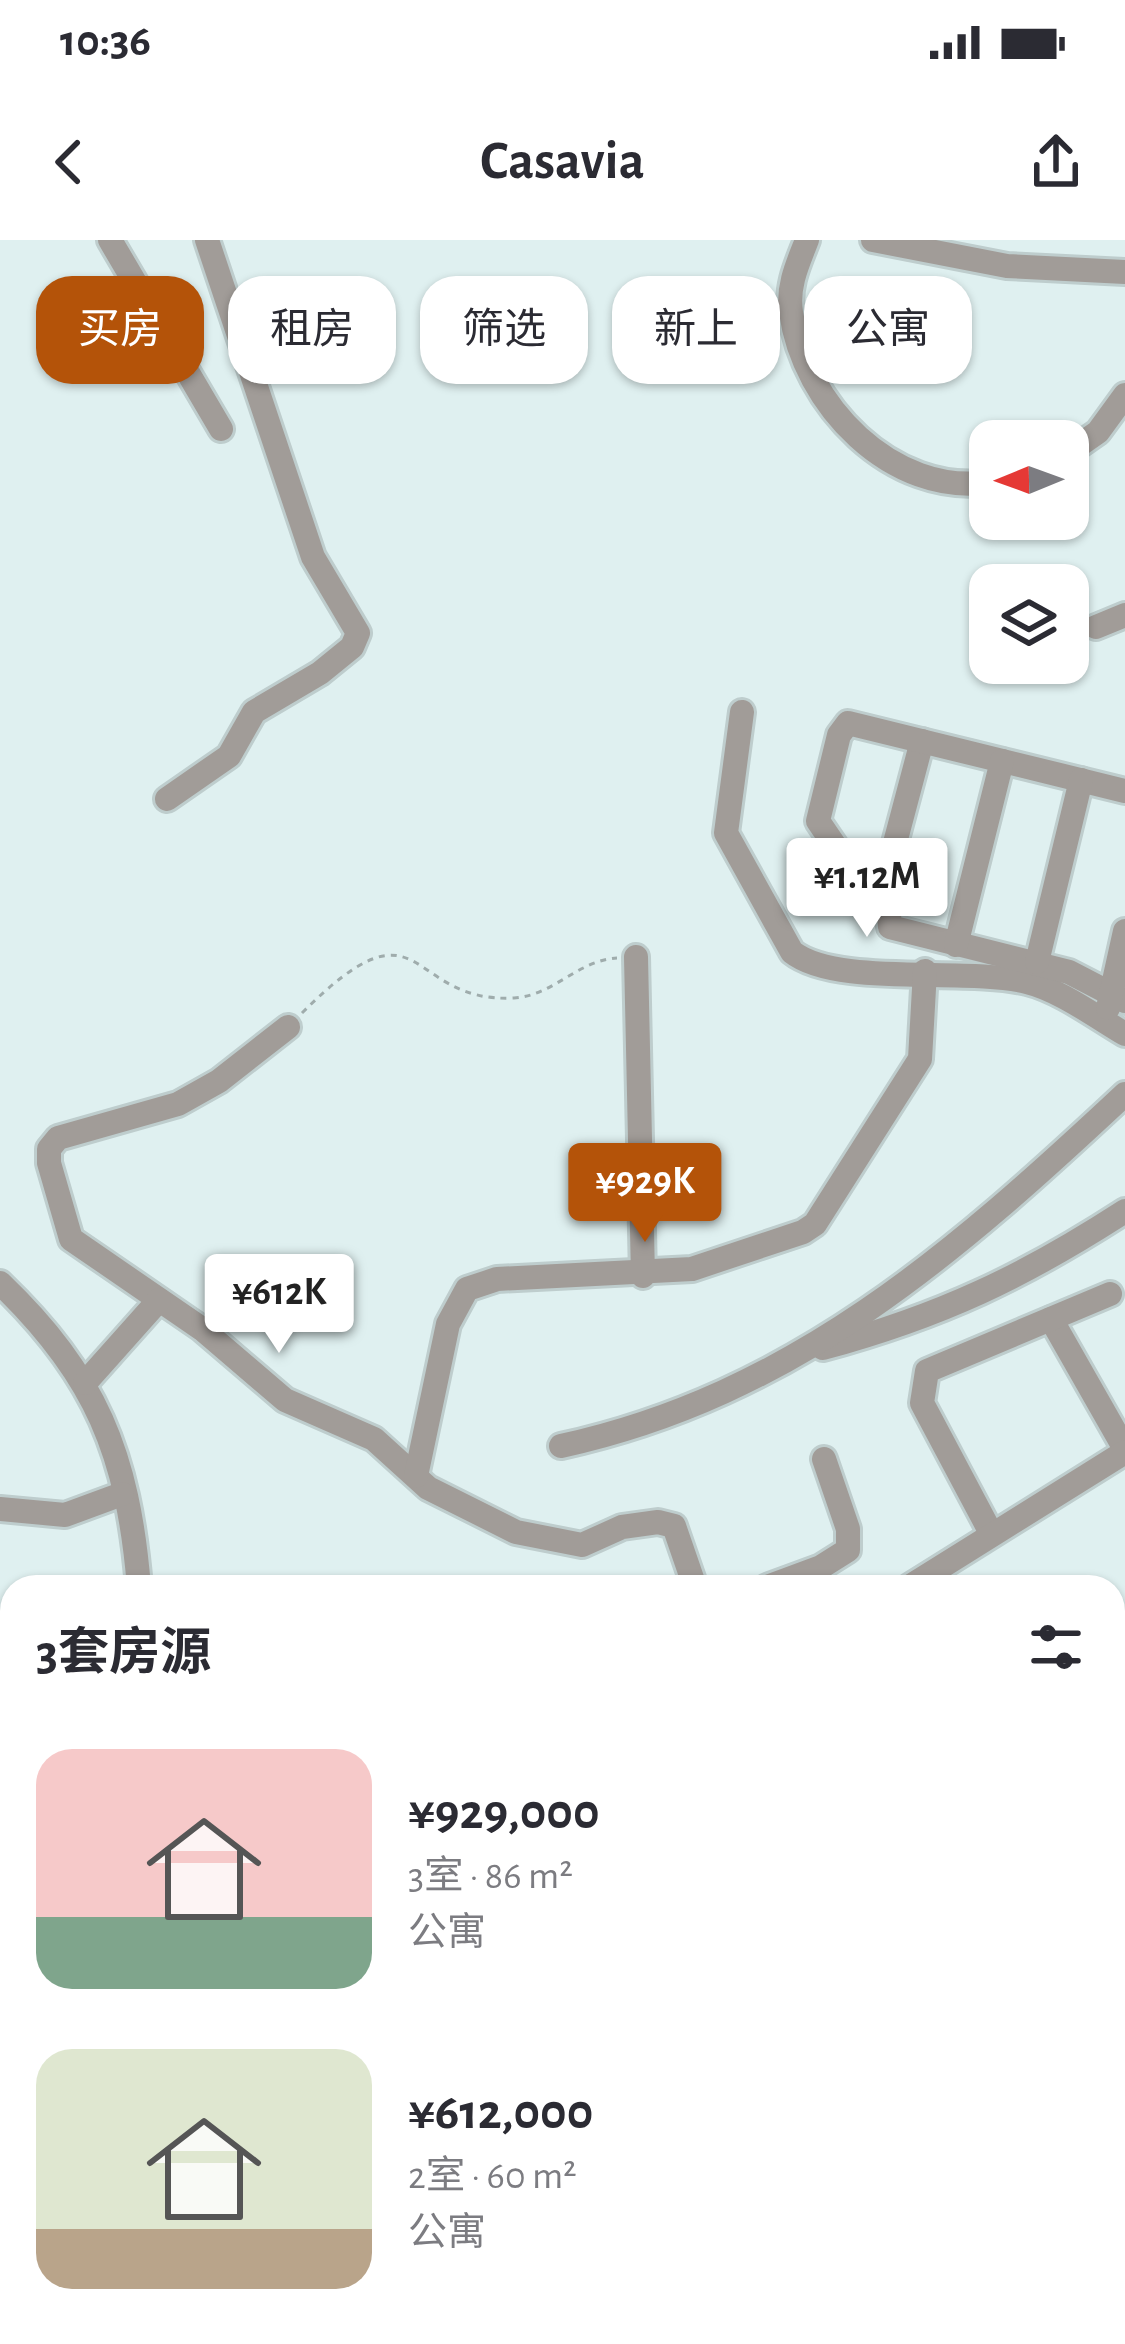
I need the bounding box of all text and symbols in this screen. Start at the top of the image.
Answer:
text: 10:36 [60,19,151,64]
icon: back [36,129,102,195]
icon: share [1023,129,1089,195]
text: Casavia [480,135,645,189]
chip: 买房 [36,276,204,384]
chip: 租房 [228,276,396,384]
chip: 筛选 [420,276,588,384]
chip: 新上 [612,276,780,384]
chip: 公寓 [804,276,972,384]
north arrow [969,420,1089,540]
map controls [969,420,1089,684]
button: layers [969,564,1089,684]
pin: ¥1.12M [769,838,965,940]
text: ¥1.12M [814,857,920,896]
pin: ¥929K [561,1143,729,1245]
text: ¥929K [595,1162,695,1201]
pin: ¥612K [195,1254,363,1356]
text: ¥612K [232,1273,326,1312]
icon: filters [1023,1614,1089,1680]
text: 3套房源 [36,1628,211,1679]
text: ¥929,000 [408,1787,600,1838]
icon: home [132,1797,276,1941]
text: 3室 · 86 m² [408,1857,573,1896]
text: 公寓 [408,1914,486,1953]
text: ¥612,000 [408,2087,593,2138]
icon: home [132,2097,276,2241]
text: 2室 · 60 m² [408,2157,577,2196]
text: 公寓 [408,2214,486,2253]

